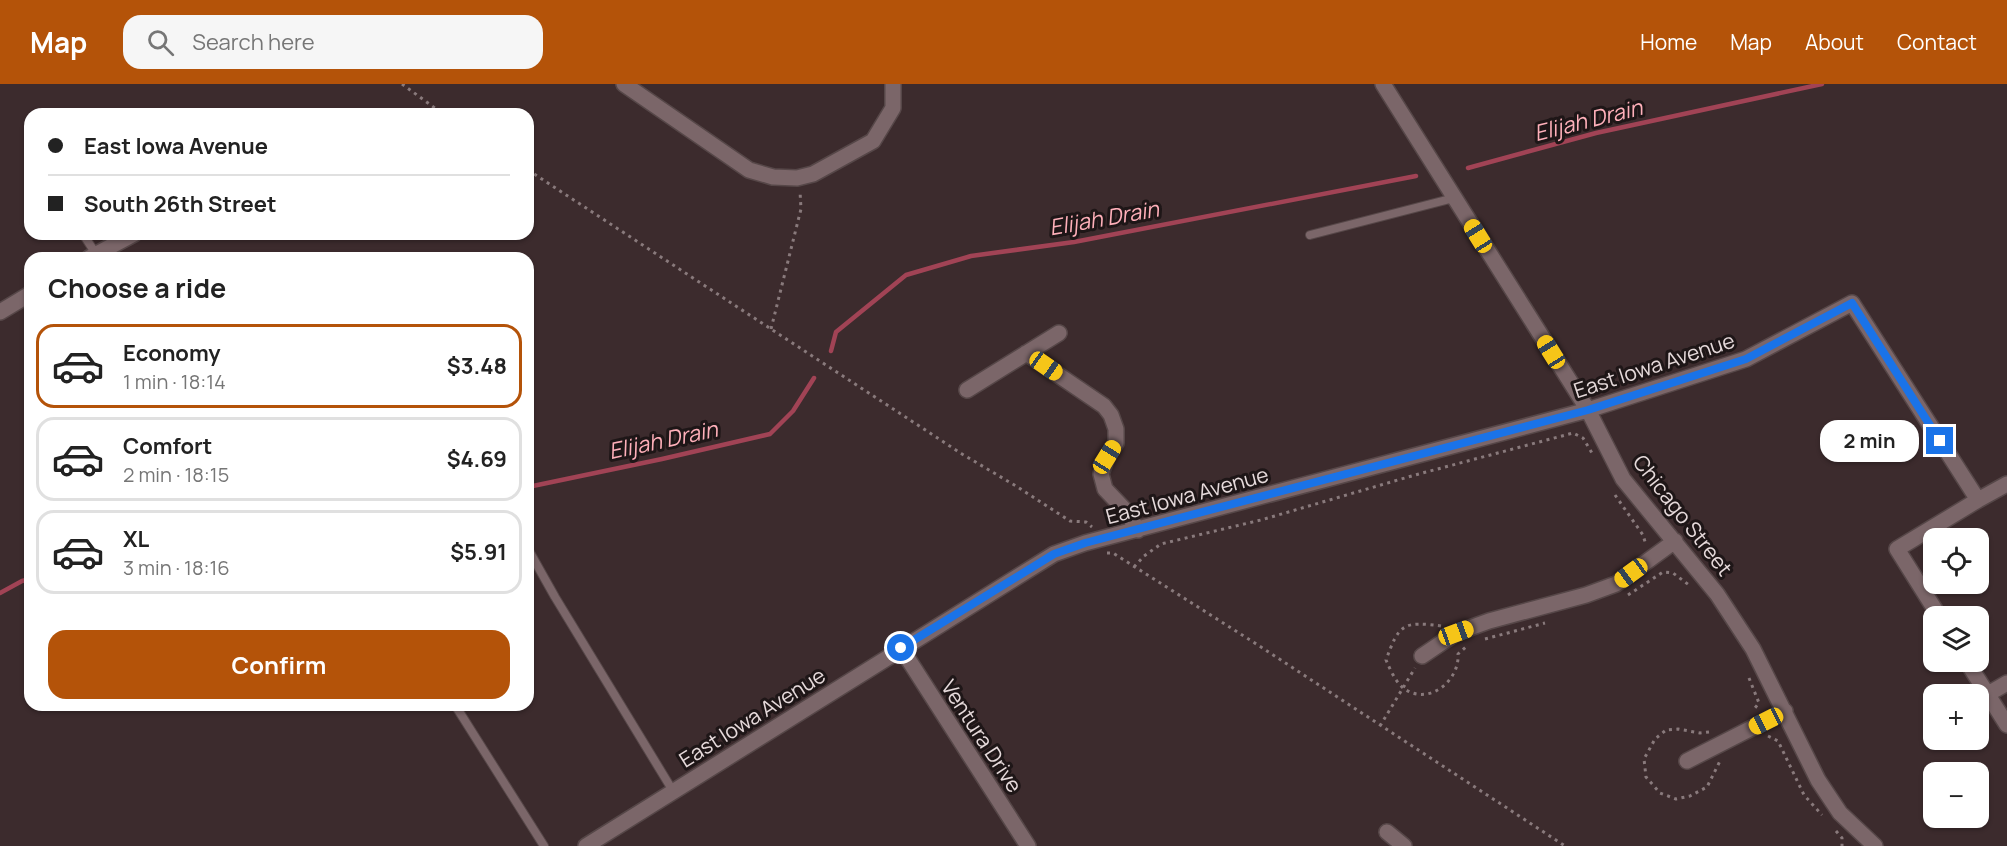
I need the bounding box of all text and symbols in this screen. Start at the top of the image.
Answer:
search box [123,15,543,69]
text: Map [30,23,87,61]
icon: search [144,26,177,59]
text: Search here [192,27,315,57]
text: Home [1640,28,1697,56]
text: Map [1730,28,1772,56]
text: About [1805,28,1864,56]
text: Contact [1897,28,1977,56]
water label: Elijah Drain [1531,92,1646,148]
text: East Iowa Avenue [84,131,268,161]
text: South 26th Street [84,189,277,219]
water label: Elijah Drain [1047,193,1162,242]
car [1461,216,1495,256]
text: Choose a ride [48,269,226,306]
street label: East Iowa Avenue [1570,326,1738,404]
car [1534,332,1568,372]
text: Economy [123,338,221,368]
icon: car [51,339,105,393]
car [1026,348,1066,384]
text: $3.48 [447,351,507,381]
text: 1 min · 18:14 [123,368,226,395]
water label: Elijah Drain [606,414,721,466]
callout: 2 min [1820,420,1919,462]
text: 2 min [1843,427,1896,454]
route end [1926,427,1953,454]
text: Comfort [123,431,212,461]
icon: car [51,432,105,486]
car [1090,437,1124,477]
text: $4.69 [447,444,507,474]
street label: Chicago Street [1627,449,1739,581]
street label: East Iowa Avenue [1103,460,1271,530]
text: 2 min · 18:15 [123,461,229,488]
text: XL [123,524,149,554]
icon: car [51,525,105,579]
map controls [1923,528,1989,828]
button: locate [1923,528,1989,594]
text: $5.91 [450,537,507,567]
text: 3 min · 18:16 [123,554,230,581]
car [1611,555,1651,591]
button: layers [1923,606,1989,672]
car [1436,618,1476,648]
button: Confirm [48,630,510,699]
route start [887,634,914,661]
street label: East Iowa Avenue [674,661,830,773]
street label: Ventura Drive [935,674,1029,798]
button: + [1923,684,1989,750]
car [1746,705,1786,737]
button: − [1923,762,1989,828]

